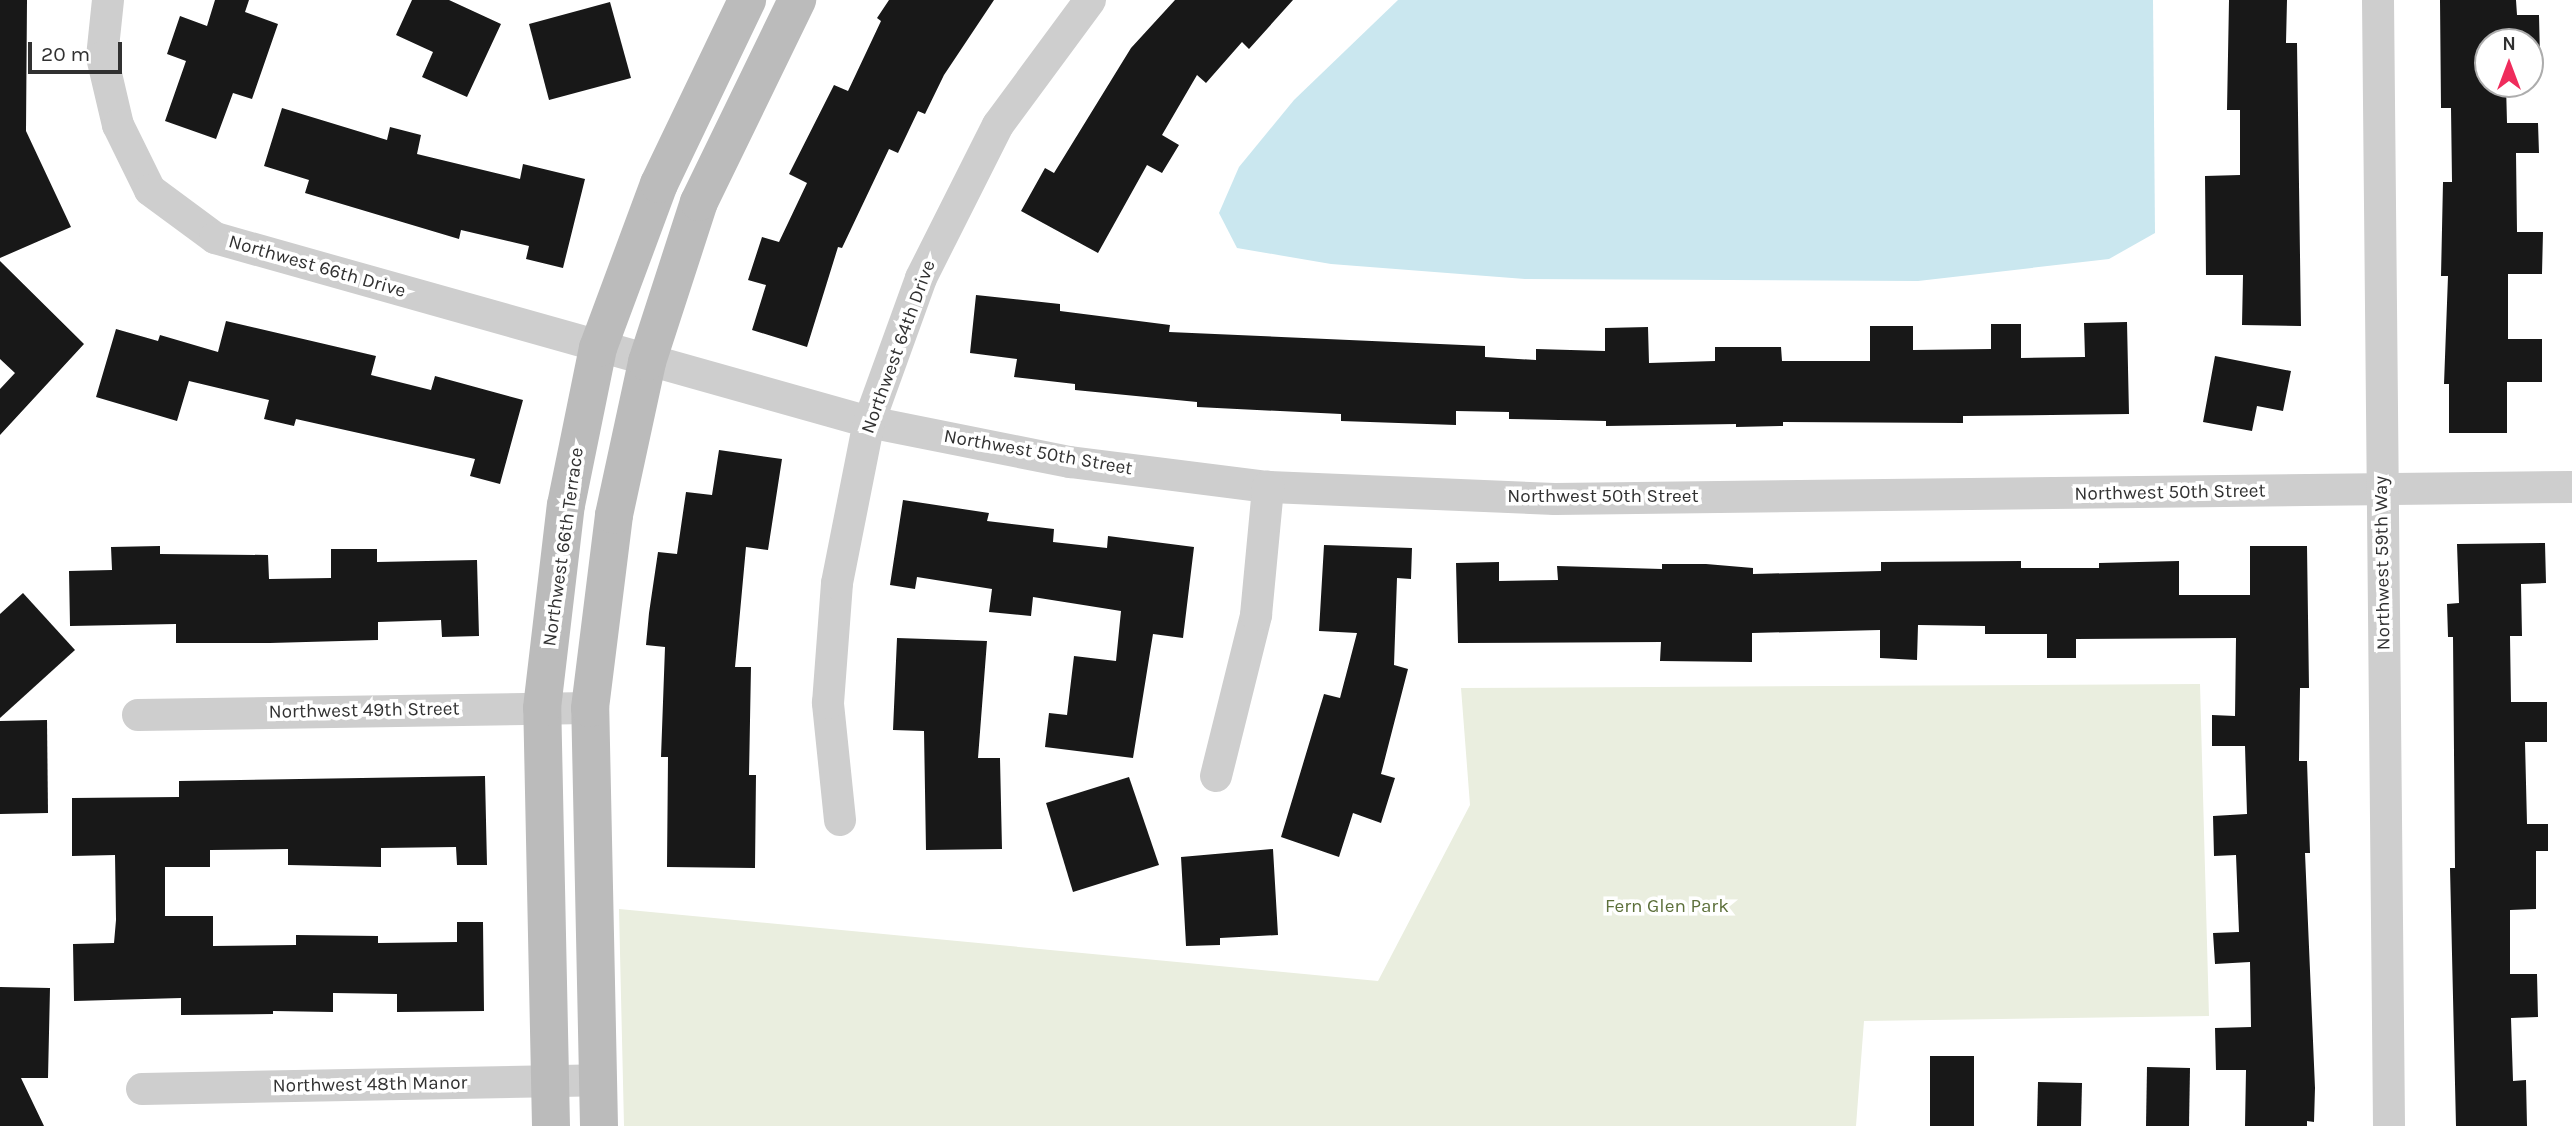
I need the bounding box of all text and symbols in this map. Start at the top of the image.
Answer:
scale bar [32,28,126,72]
north arrow [2474,28,2544,98]
text: N [2502,33,2516,55]
text: 20 m [41,42,90,66]
street label: Northwest 66th Drive [226,231,408,303]
street label: Northwest 64th Drive [857,257,941,437]
street label: Northwest 50th Street [942,425,1134,481]
street label: Northwest 66th Terrace [539,446,589,648]
street label: Northwest 59th Way [2370,476,2396,650]
street label: Northwest 50th Street [2074,480,2266,506]
street label: Northwest 50th Street [1507,486,1699,508]
street label: Northwest 49th Street [268,698,460,724]
park label: Fern Glen Park [1605,896,1729,918]
street label: Northwest 48th Manor [272,1072,468,1098]

